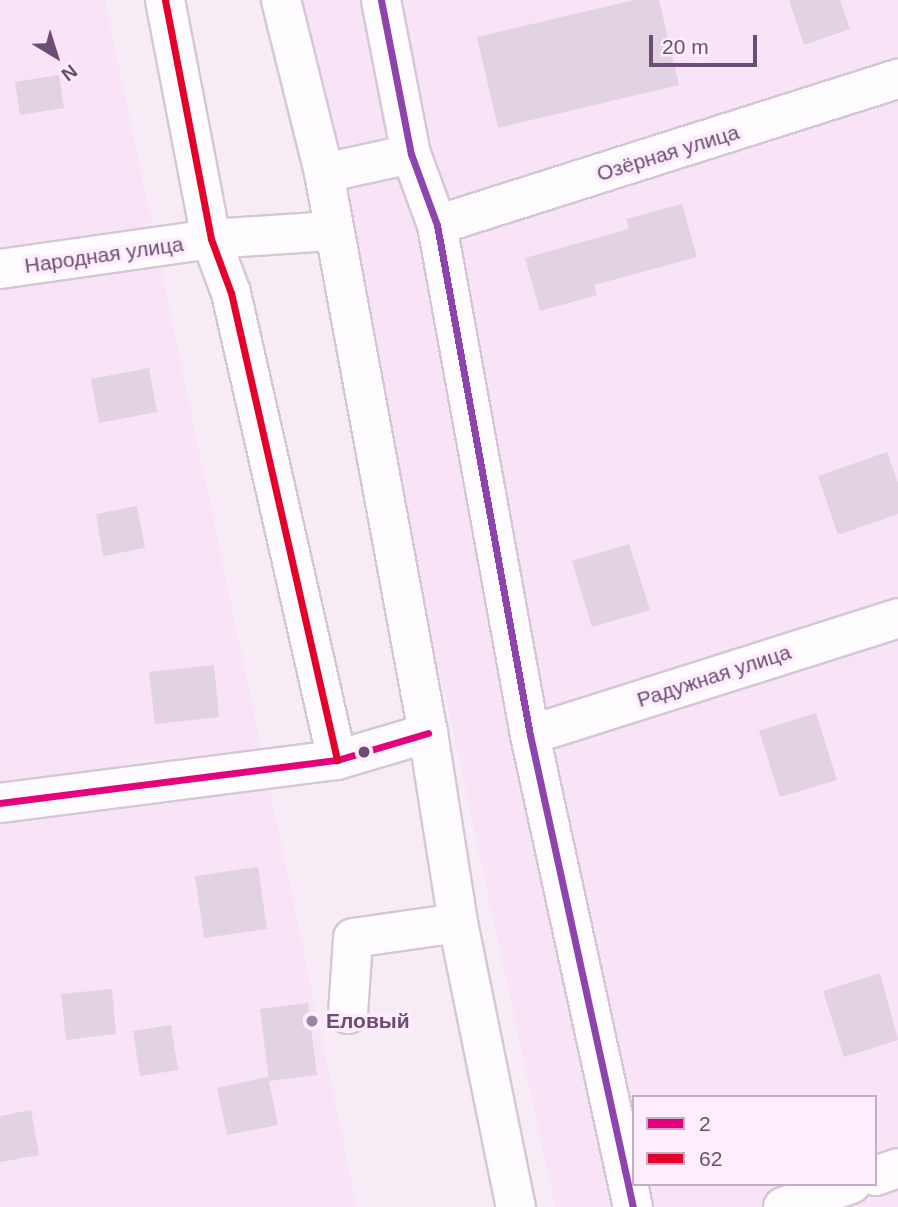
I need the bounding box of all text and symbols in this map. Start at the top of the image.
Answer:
north arrow [21,21,91,91]
scale bar [653,21,762,65]
text: 20 m [662,35,709,58]
text: N [57,60,81,85]
street label: Озёрная улица [594,119,742,187]
street label: Народная улица [23,231,185,279]
street label: Радужная улица [634,639,794,713]
unlabelled marker [357,745,371,759]
place label: Еловый [326,1008,410,1034]
marker: Еловый [304,1013,320,1029]
legend [632,1095,877,1186]
text: 2 [699,1112,711,1135]
text: 62 [699,1147,722,1170]

